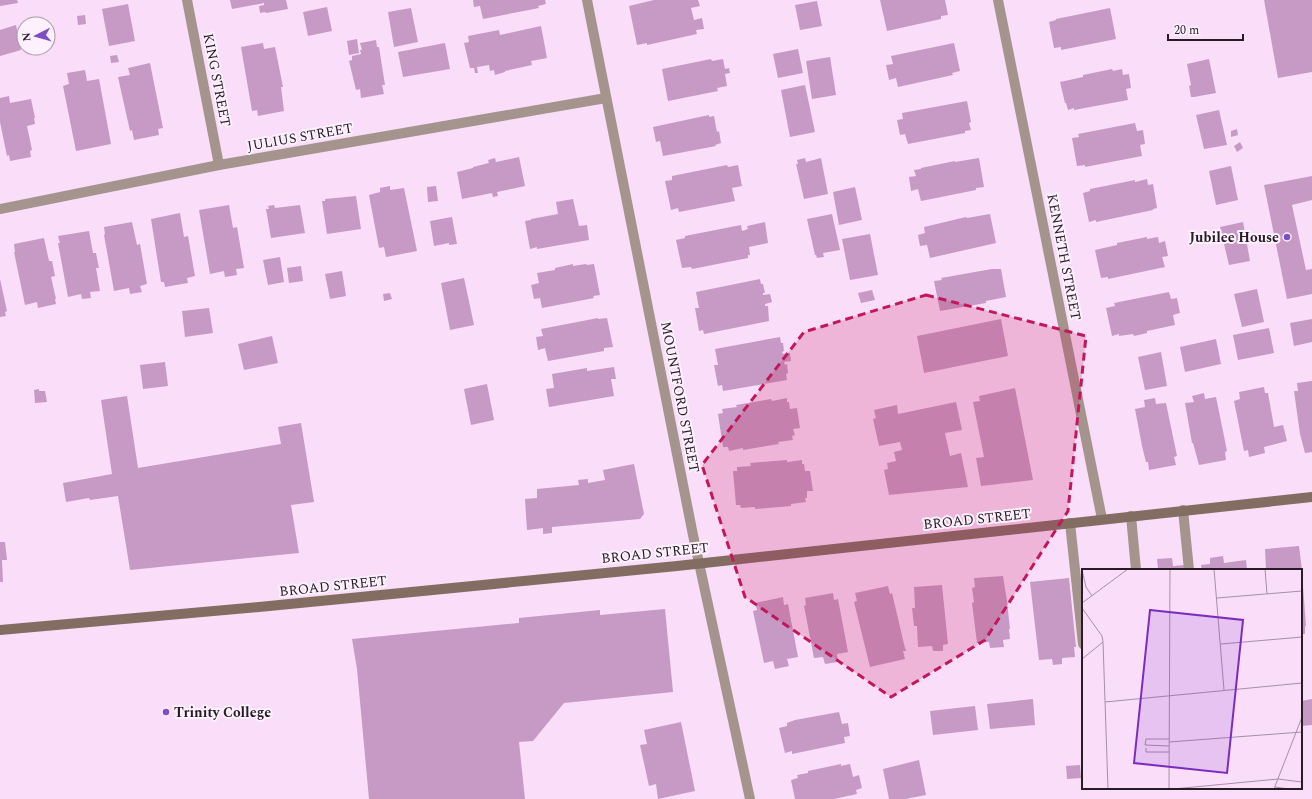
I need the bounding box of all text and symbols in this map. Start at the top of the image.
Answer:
north arrow [16,16,56,56]
scale bar [1168,16,1243,42]
text: 20 m [1174,21,1199,40]
street label: KING STREET [198,31,236,129]
text: N [18,32,35,42]
street label: JULIUS STREET [245,117,355,157]
street label: KENNETH STREET [1041,192,1087,322]
place label: Jubilee House [1189,227,1279,248]
marker: Jubilee House [1282,232,1292,242]
street label: MOUNTFORD STREET [655,320,705,474]
street label: BROAD STREET [922,503,1032,535]
street label: BROAD STREET [600,537,710,569]
inset map [1082,569,1302,789]
street label: BROAD STREET [278,570,388,602]
place label: Trinity College [174,702,271,723]
marker: Trinity College [161,707,171,717]

